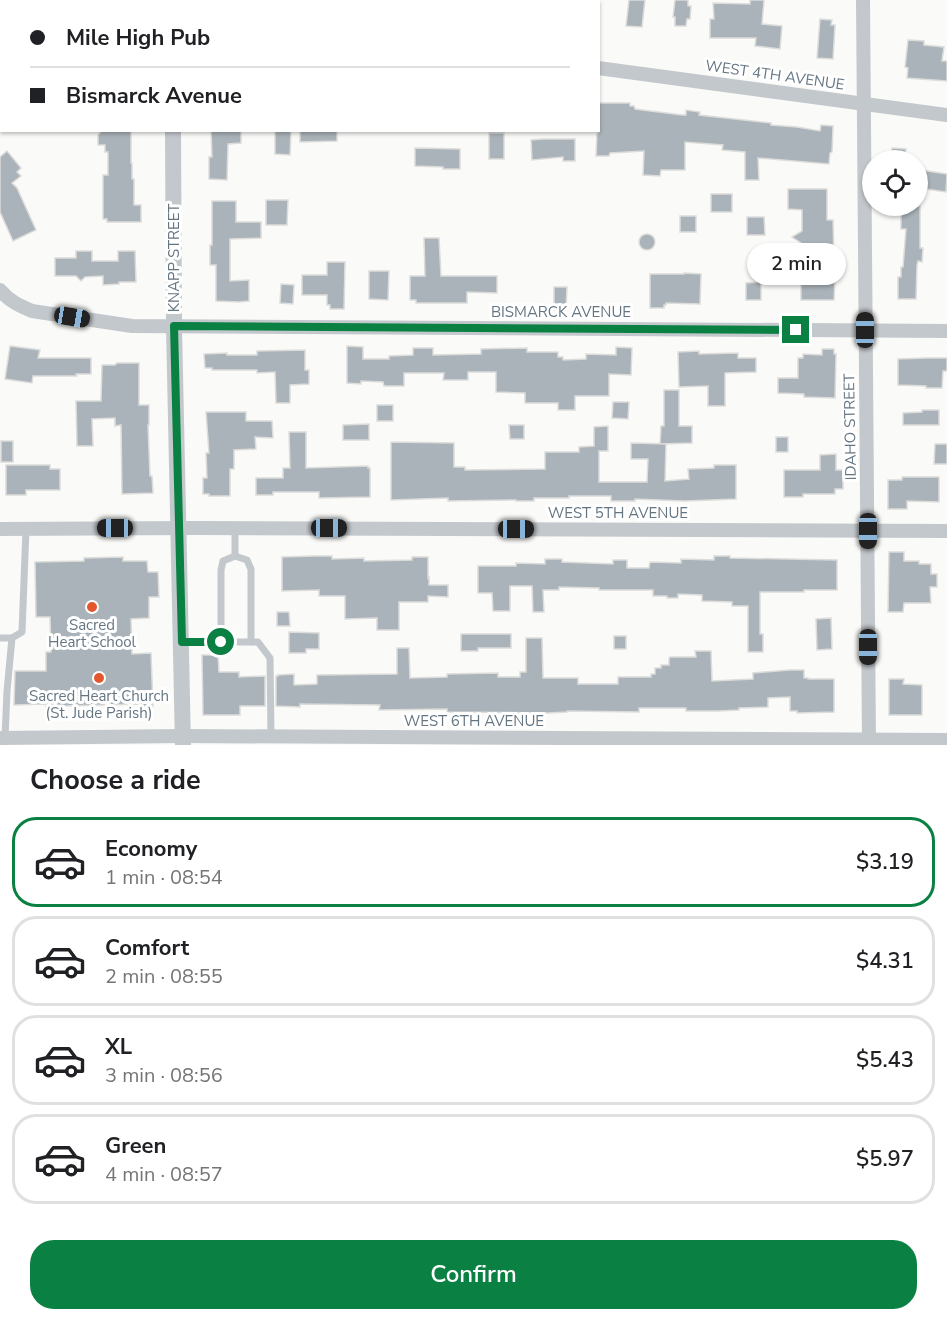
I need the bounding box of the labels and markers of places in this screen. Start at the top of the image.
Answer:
marker: Sacred Heart School [85,600,99,614]
place label: Sacred Heart School [48,615,137,652]
marker: Sacred Heart Church (St. Jude Parish) [92,671,106,685]
place label: Sacred Heart Church (St. Jude Parish) [29,686,169,723]

